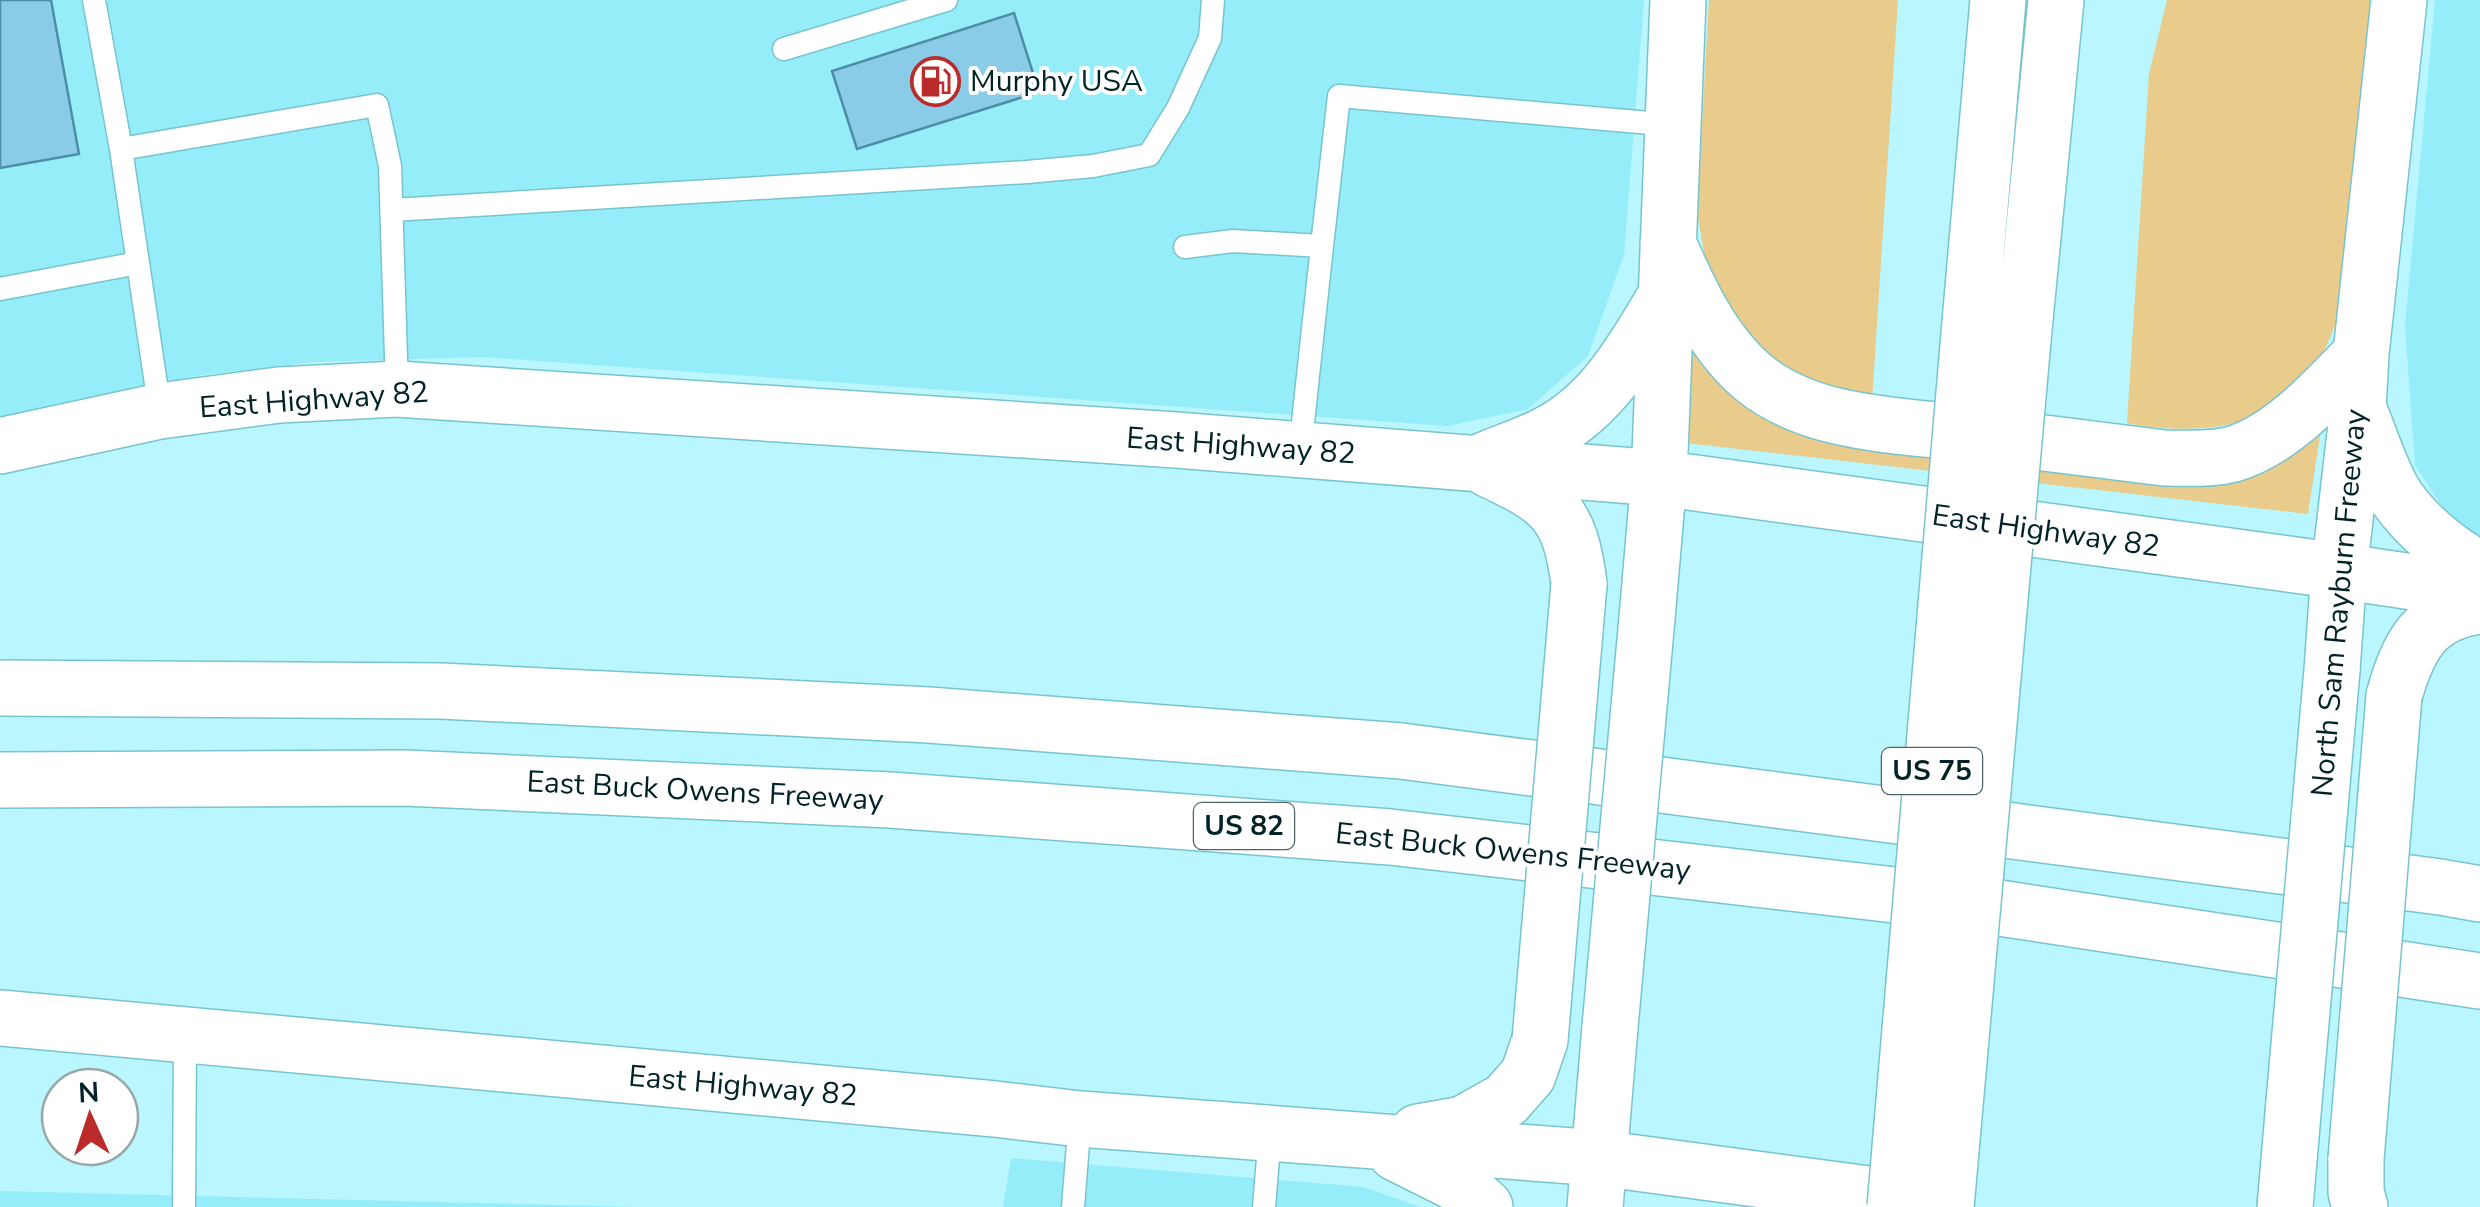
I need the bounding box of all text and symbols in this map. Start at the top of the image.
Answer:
fuel station icon: Murphy USA [909,55,961,107]
place label: Murphy USA [970,61,1143,102]
street label: East Highway 82 [198,372,430,428]
street label: North Sam Rayburn Freeway [2302,407,2376,799]
street label: East Highway 82 [1125,418,1357,474]
street label: East Highway 82 [1929,495,2163,567]
road number: US 75 [1882,748,1982,794]
street label: East Buck Owens Freeway [526,761,885,821]
road number: US 82 [1194,803,1294,849]
street label: East Buck Owens Freeway [1333,813,1693,891]
street label: East Highway 82 [627,1056,859,1116]
north arrow [40,1067,140,1167]
text: N [77,1074,100,1113]

